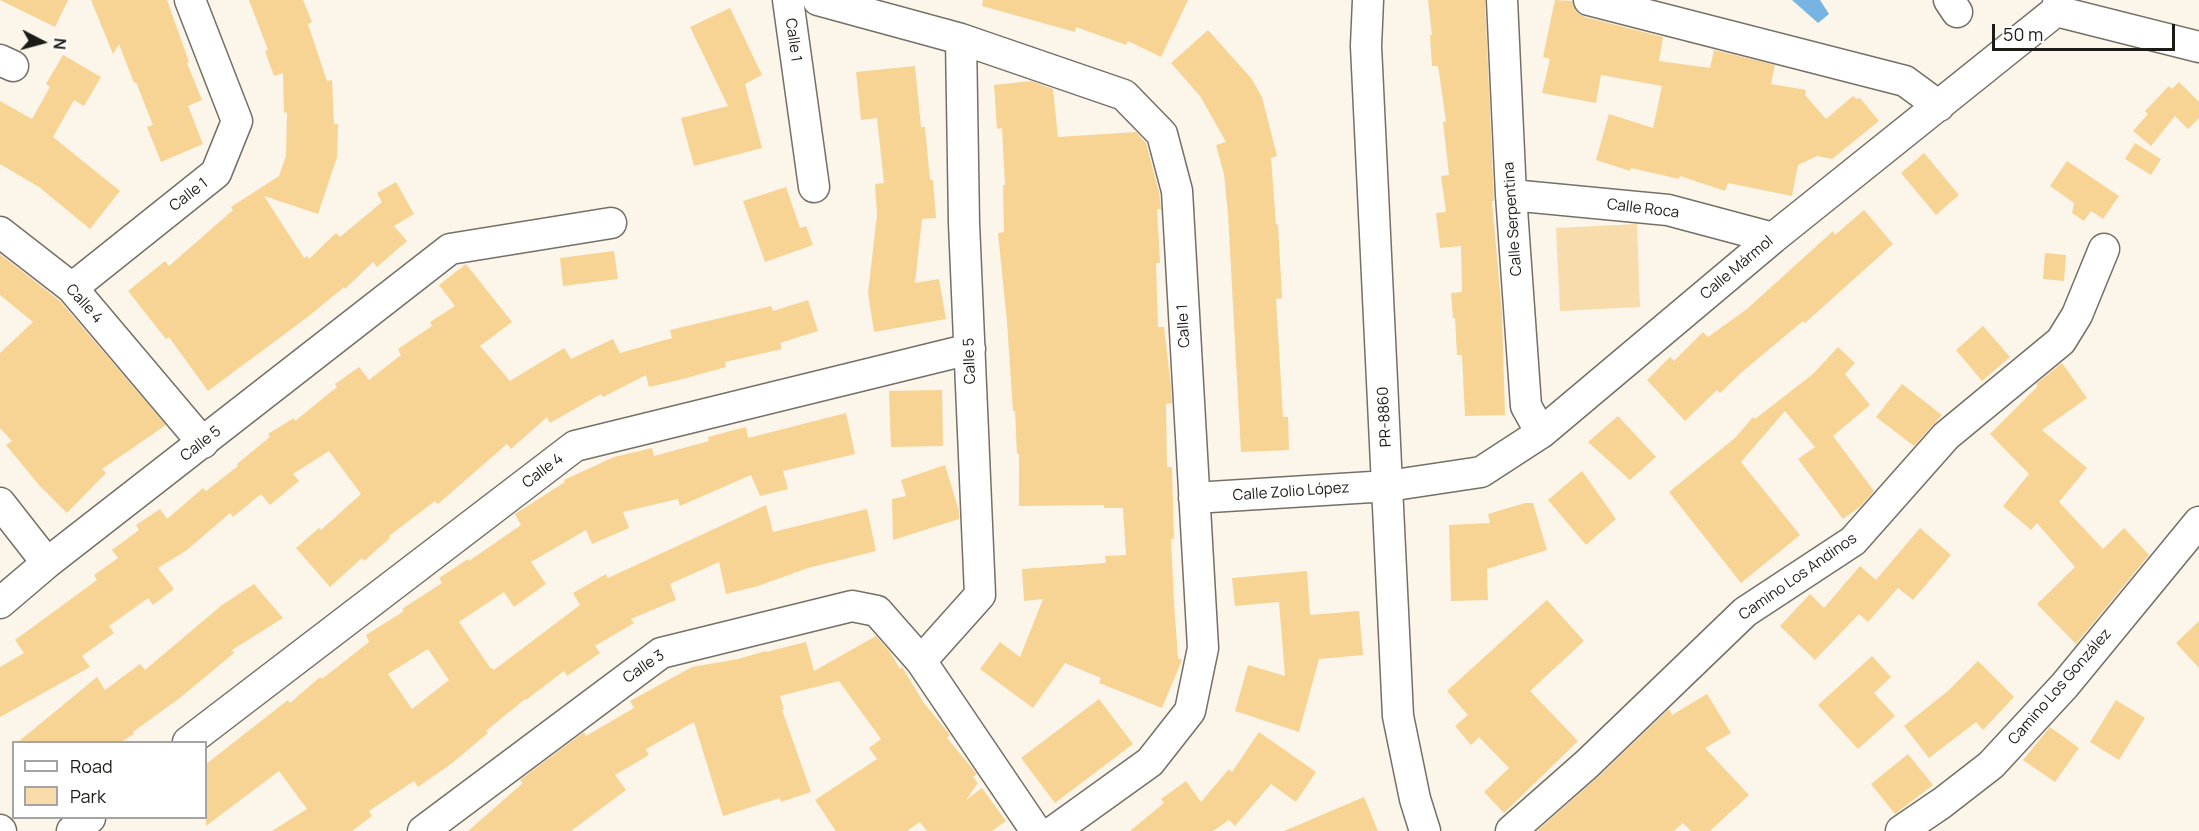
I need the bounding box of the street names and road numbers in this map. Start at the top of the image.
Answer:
street label: Calle 1 [781,17,805,63]
street label: Calle Serpentina [1500,161,1526,277]
street label: Calle 1 [166,174,212,216]
street label: Calle Roca [1606,196,1680,222]
street label: Calle Mármol [1697,232,1777,304]
street label: Calle 4 [62,281,106,327]
street label: Calle 1 [1174,304,1194,348]
street label: Calle 5 [960,337,980,385]
street label: PR-8860 [1374,386,1396,448]
street label: Calle 5 [177,423,225,465]
street label: Calle 4 [519,450,567,492]
street label: Calle Zolio López [1232,479,1350,505]
street label: Camino Los Andinos [1736,530,1860,624]
street label: Camino Los González [2005,625,2115,749]
street label: Calle 3 [620,647,668,687]

